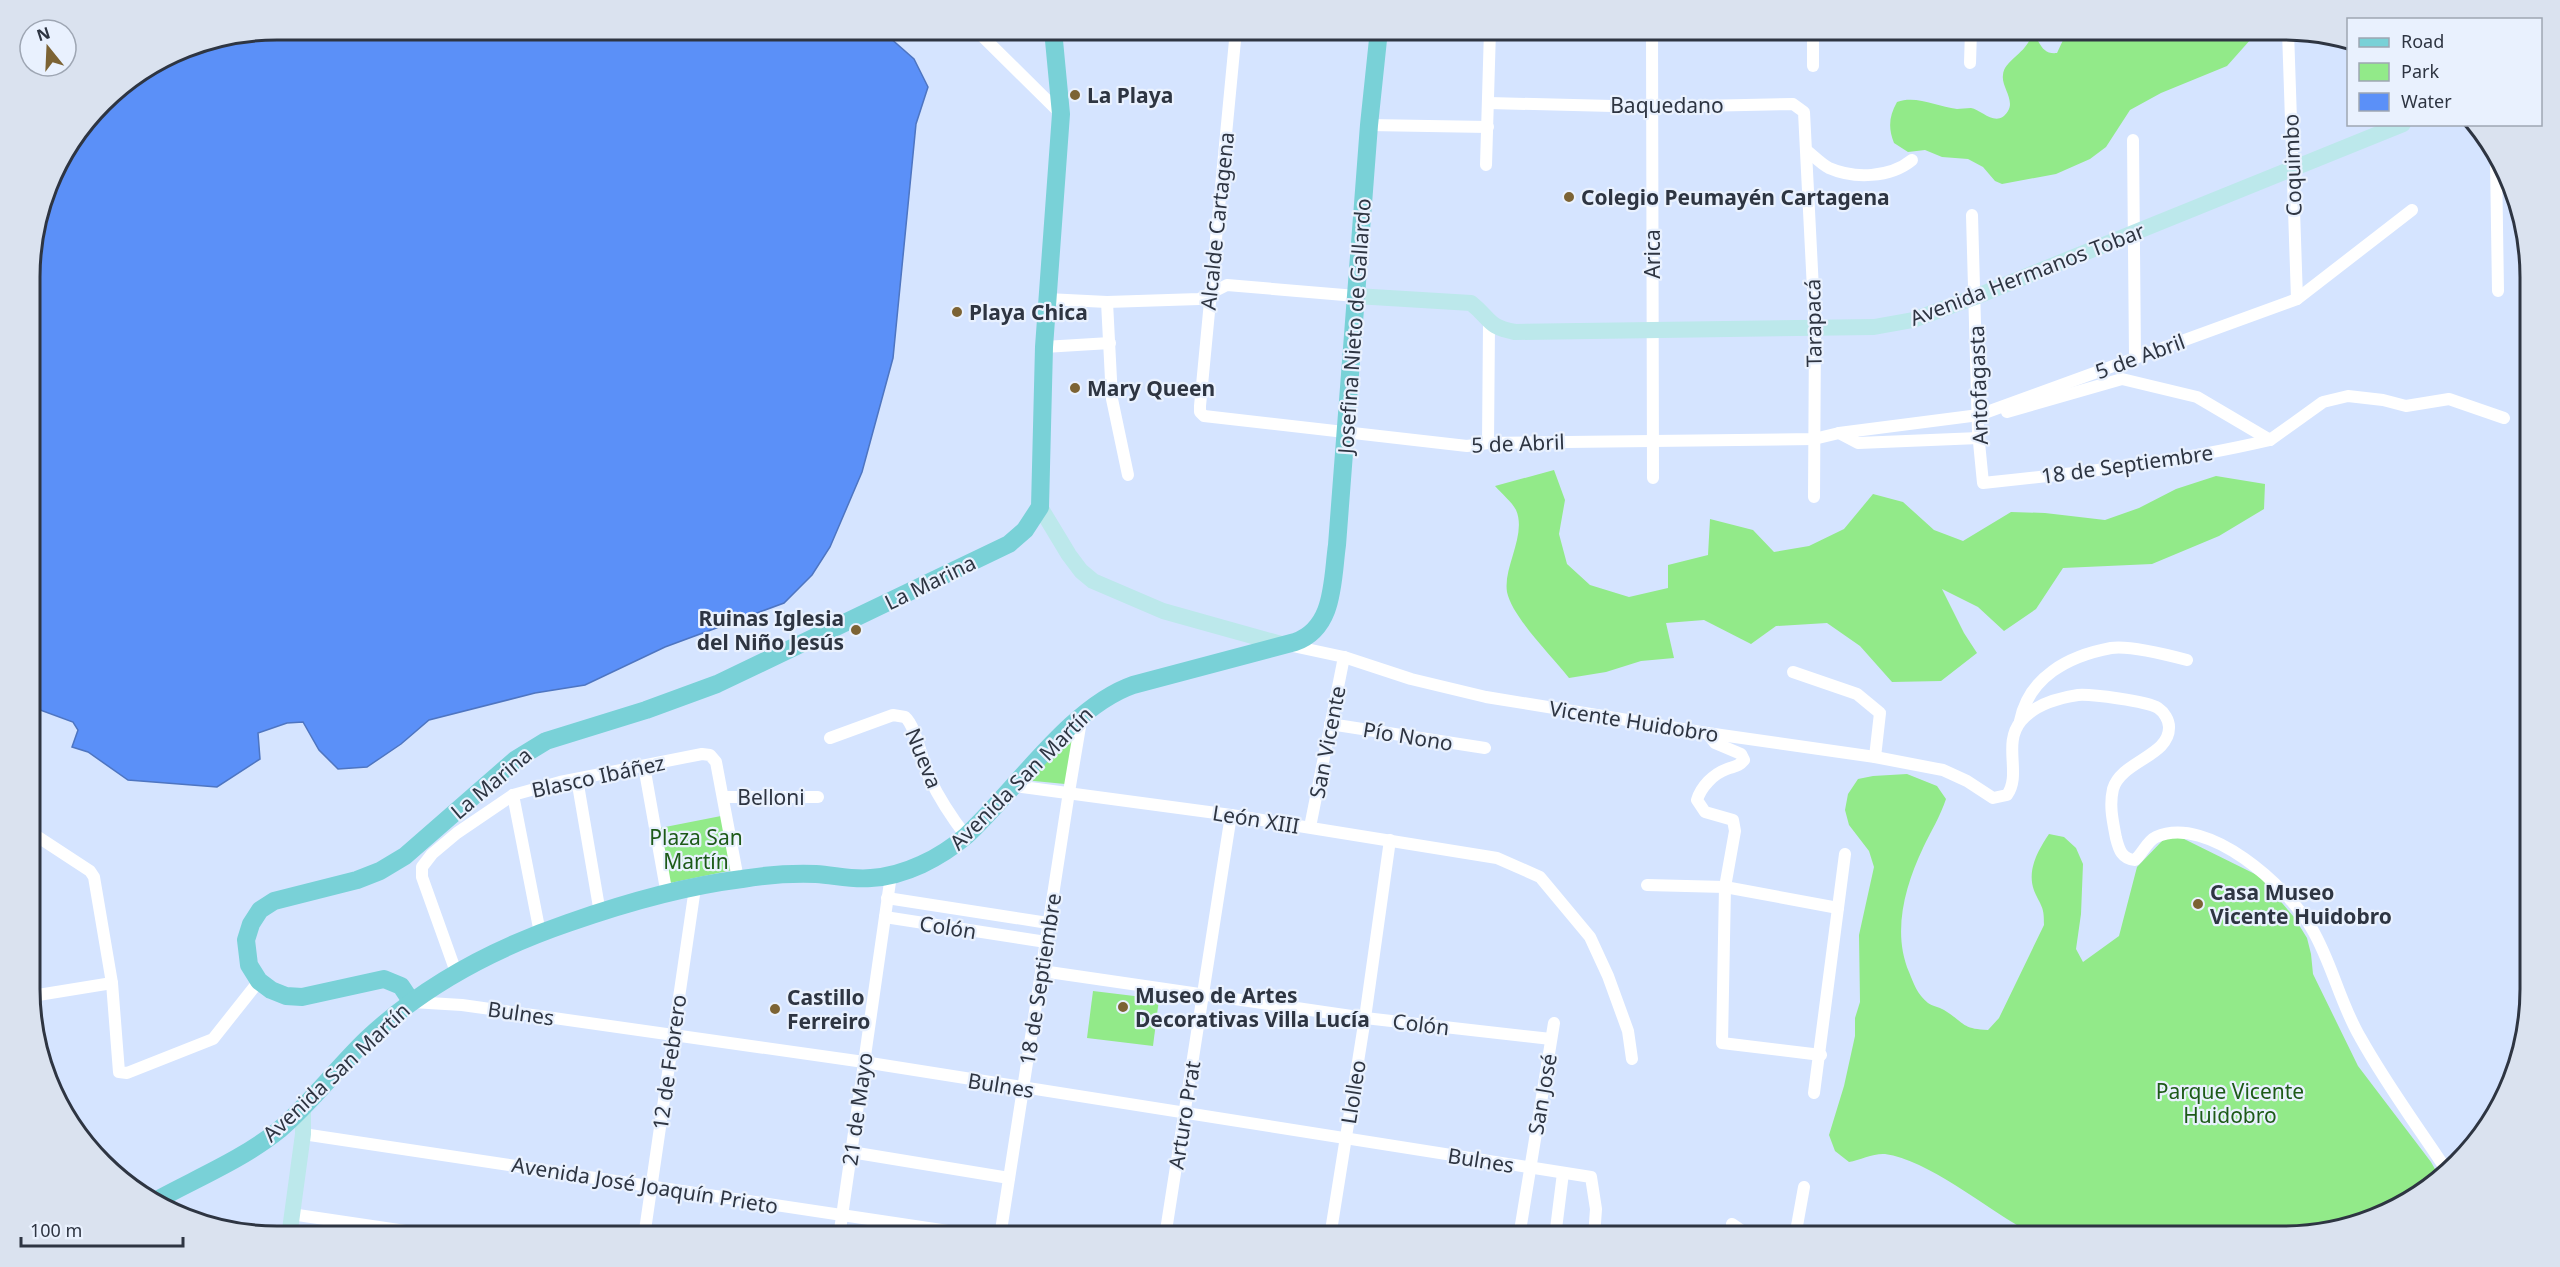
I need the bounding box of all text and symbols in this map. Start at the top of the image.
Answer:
north arrow [18,18,78,78]
legend [2347,18,2542,126]
text: N [34,21,53,46]
text: Road [2401,29,2444,53]
text: Park [2401,59,2439,83]
place label: La Playa [1087,81,1173,109]
marker: La Playa [1068,88,1082,102]
text: Water [2401,89,2452,113]
street label: Baquedano [1610,91,1724,119]
street label: Coquimbo [2276,113,2308,217]
street label: Alcalde Cartagena [1194,131,1240,311]
place label: Colegio Peumayén Cartagena [1581,183,1890,211]
marker: Colegio Peumayén Cartagena [1562,190,1576,204]
street label: Josefina Nieto de Gallardo [1331,197,1377,457]
street label: Avenida Hermanos Tobar [1906,216,2149,332]
street label: Arica [1638,229,1666,279]
street label: Tarapacá [1798,279,1828,367]
place label: Playa Chica [969,298,1088,326]
marker: Playa Chica [950,305,964,319]
street label: Antofagasta [1962,325,1994,445]
street label: 5 de Abril [2091,327,2189,385]
place label: Mary Queen [1087,374,1215,402]
marker: Mary Queen [1068,381,1082,395]
street label: 5 de Abril [1471,427,1565,459]
street label: 18 de Septiembre [2039,438,2215,490]
street label: La Marina [880,548,980,616]
place label: Ruinas Iglesia del Niño Jesús [697,604,844,656]
marker: Ruinas Iglesia del Niño Jesús [849,623,863,637]
street label: San Vicente [1302,683,1352,801]
street label: Vicente Huidobro [1547,694,1721,748]
street label: Avenida San Martín [943,700,1099,856]
street label: Pío Nono [1361,715,1455,757]
street label: Nueva [899,724,949,792]
street label: La Marina [444,741,538,825]
street label: Blasco Ibáñez [529,748,667,804]
street label: Belloni [737,783,805,811]
street label: León XIII [1211,798,1301,840]
park label: Plaza San Martín [649,823,743,875]
place label: Casa Museo Vicente Huidobro [2210,878,2392,930]
street label: 18 de Septiembre [1013,891,1067,1067]
marker: Casa Museo Vicente Huidobro [2191,897,2205,911]
street label: Colón [918,909,978,945]
place label: Museo de Artes Decorativas Villa Lucía [1135,981,1370,1033]
place label: Castillo Ferreiro [787,983,870,1035]
street label: 12 de Febrero [646,993,692,1131]
street label: Bulnes [486,994,556,1032]
street label: Avenida San Martín [256,996,416,1148]
marker: Museo de Artes Decorativas Villa Lucía [1116,1000,1130,1014]
marker: Castillo Ferreiro [768,1002,782,1016]
street label: Colón [1391,1007,1451,1041]
street label: 21 de Mayo [835,1051,879,1167]
street label: San José [1521,1051,1563,1137]
street label: Arturo Prat [1162,1058,1206,1171]
street label: Llolleo [1334,1058,1372,1126]
street label: Bulnes [966,1066,1036,1104]
park label: Parque Vicente Huidobro [2156,1077,2304,1129]
street label: Bulnes [1446,1141,1516,1179]
street label: Avenida José Joaquín Prieto [510,1150,780,1220]
scale bar [21,1210,183,1248]
text: 100 m [30,1218,82,1242]

